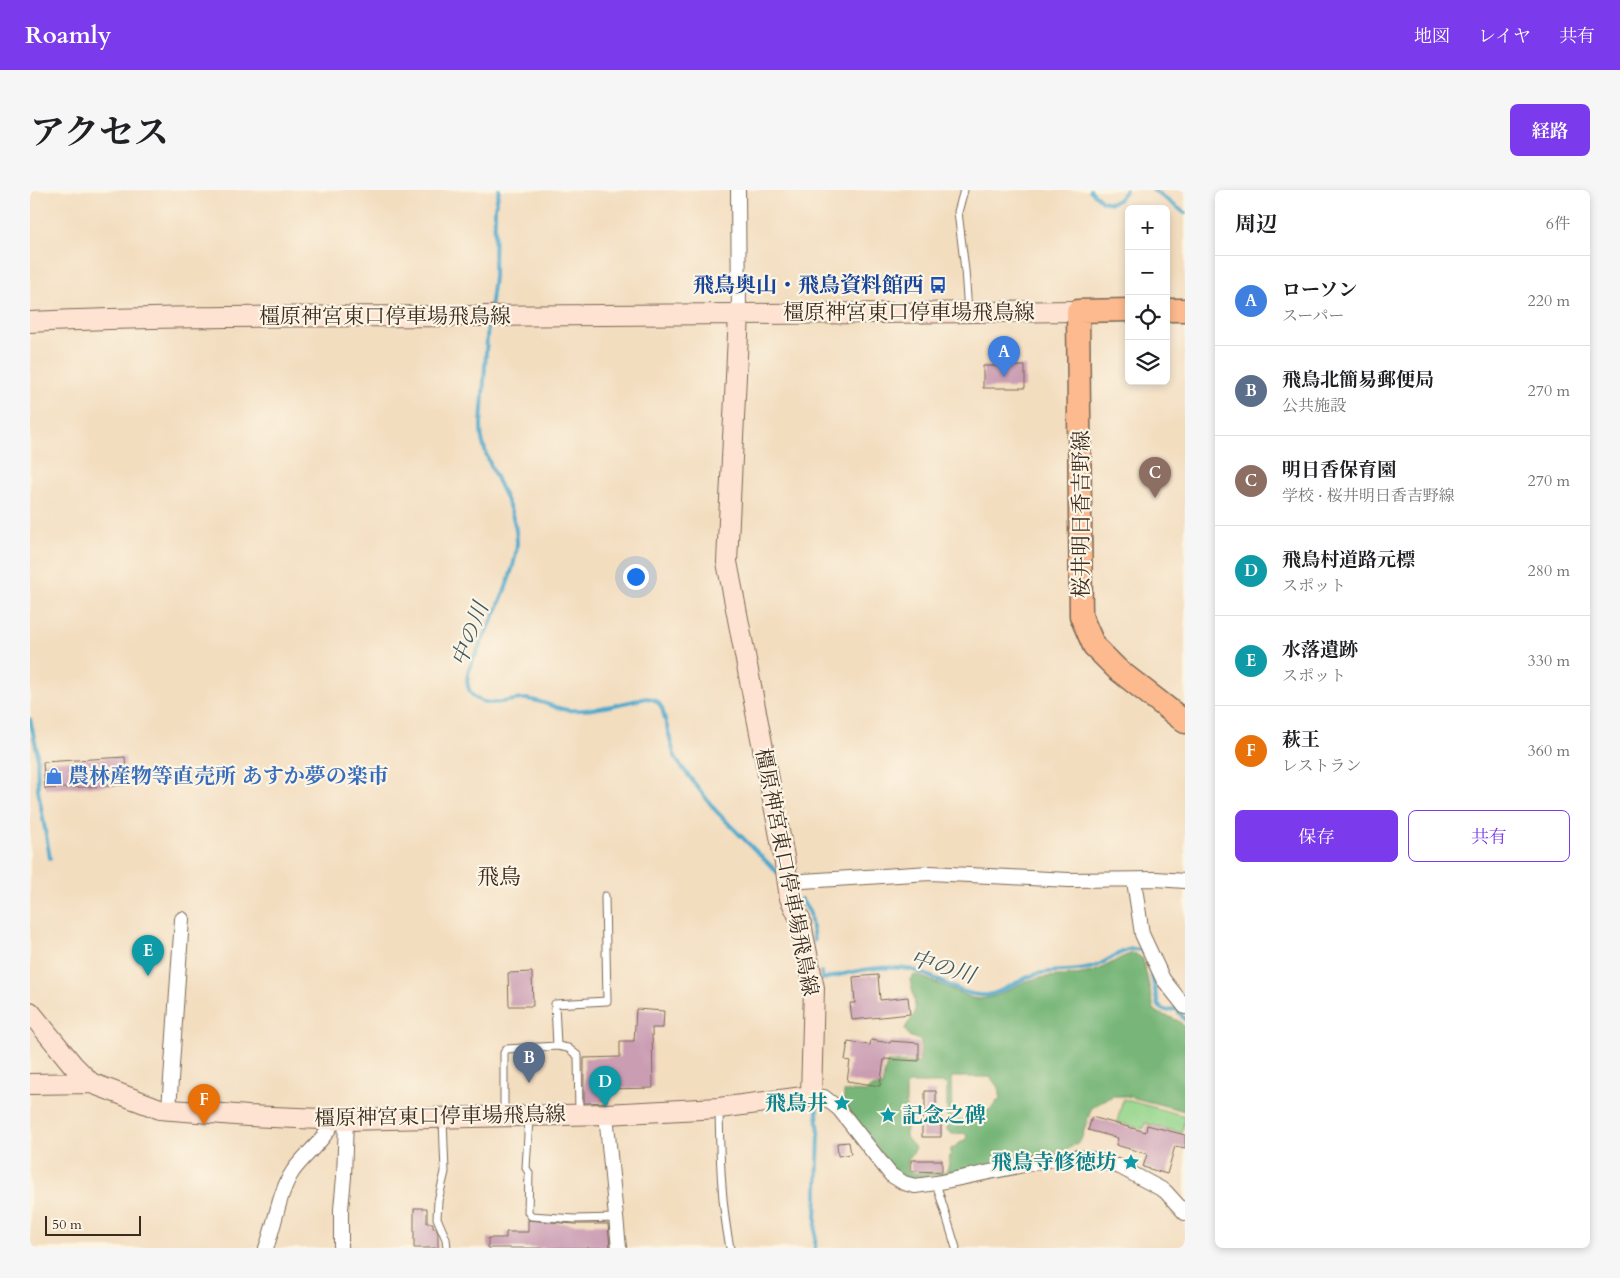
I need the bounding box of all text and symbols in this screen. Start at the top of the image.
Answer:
text: Roamly [25,19,111,52]
text: 地図 [1414,24,1450,49]
text: レイヤ [1478,24,1531,49]
text: 共有 [1559,24,1595,49]
button: 経路 [1510,104,1590,156]
text: アクセス [30,109,169,157]
map controls [1125,205,1170,385]
button: + [1125,205,1170,250]
text: 周辺 [1235,210,1277,239]
text: 6件 [1546,213,1570,235]
button: − [1125,250,1170,295]
place label: 飛鳥奥山・飛鳥資料館西 [693,271,924,300]
bus stop icon: 飛鳥奥山・飛鳥資料館西 [928,275,948,295]
text: ローソン [1282,277,1357,303]
text: A [1245,290,1257,312]
text: 220 m [1528,290,1570,312]
button: locate [1125,295,1170,340]
street label: 橿原神宮東口停車場飛鳥線 [783,298,1035,327]
street label: 橿原神宮東口停車場飛鳥線 [259,302,511,331]
text: スーパー [1282,305,1344,327]
pin: A [988,336,1020,377]
button: layers [1125,340,1170,385]
text: 飛鳥北簡易郵便局 [1282,367,1434,393]
text: B [1245,380,1257,402]
text: 270 m [1528,380,1570,402]
text: 公共施設 [1282,395,1346,417]
street label: 桜井明日香吉野線 [1067,430,1096,598]
pin: C [1139,457,1171,498]
text: 明日香保育園 [1282,457,1396,483]
text: C [1245,470,1257,492]
text: 270 m [1528,470,1570,492]
text: 学校 · 桜井明日香吉野線 [1282,485,1455,507]
text: 飛鳥村道路元標 [1282,547,1415,573]
text: D [1244,560,1258,582]
text: 280 m [1528,560,1570,582]
your location [623,564,649,590]
text: スポット [1282,575,1346,597]
water label: 中の川 [444,596,496,671]
text: 水落遺跡 [1282,637,1358,663]
text: E [1246,650,1256,672]
text: 330 m [1528,650,1570,672]
text: スポット [1282,665,1346,687]
text: 萩王 [1282,727,1320,753]
text: F [1246,740,1256,762]
text: 360 m [1528,740,1570,762]
street label: 橿原神宮東口停車場飛鳥線 [748,746,825,999]
text: レストラン [1282,755,1362,777]
place label: 農林産物等直売所 あすか夢の楽市 [68,762,389,791]
shop icon: 農林産物等直売所 あすか夢の楽市 [44,766,64,786]
button: 保存 [1235,810,1398,862]
button: 共有 [1408,810,1570,862]
district label: 飛鳥 [477,862,521,892]
pin: E [132,935,164,976]
water label: 中の川 [907,943,981,992]
pin: B [513,1042,545,1083]
pin: D [589,1066,621,1107]
pin: F [188,1084,220,1125]
place label: 飛鳥井 [765,1089,828,1118]
place icon: 飛鳥井 [832,1093,852,1113]
street label: 橿原神宮東口停車場飛鳥線 [314,1100,566,1133]
place label: 記念之碑 [902,1101,986,1130]
place icon: 記念之碑 [878,1105,898,1125]
place label: 飛鳥寺修徳坊 [991,1148,1117,1177]
place icon: 飛鳥寺修徳坊 [1121,1152,1141,1172]
scale bar [45,1213,141,1236]
text: 50 m [52,1215,82,1234]

